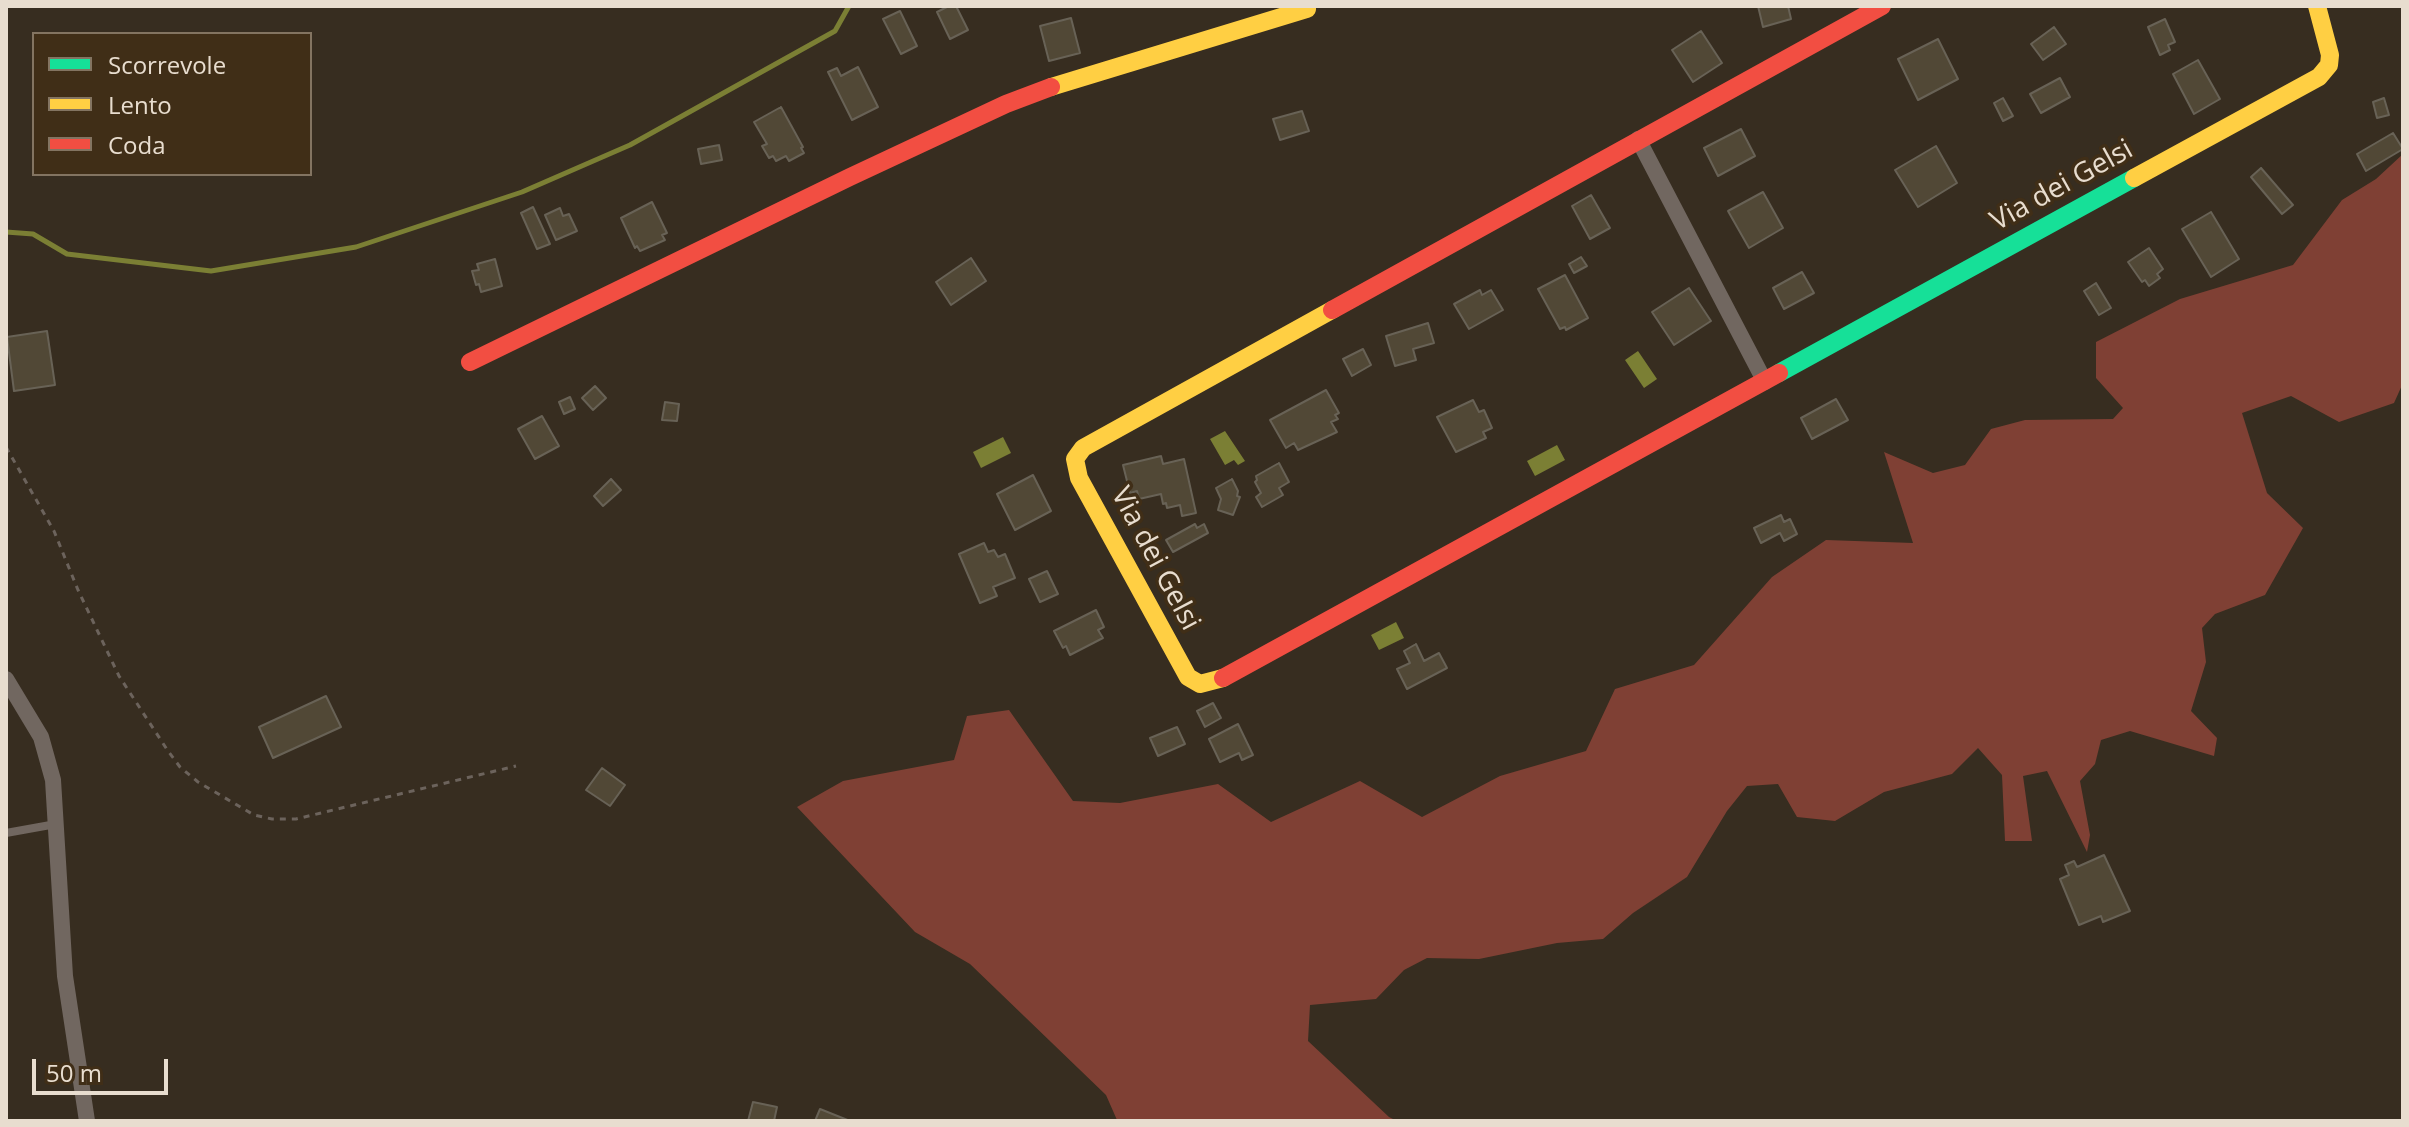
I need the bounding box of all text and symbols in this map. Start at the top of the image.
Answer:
legend [32,32,312,176]
text: Scorrevole [108,48,226,81]
text: Lento [108,88,172,121]
text: Coda [108,128,166,161]
street label: Via dei Gelsi [1985,133,2139,239]
street label: Via dei Gelsi [1103,482,1207,636]
scale bar [36,1043,172,1093]
text: 50 m [46,1056,102,1089]

